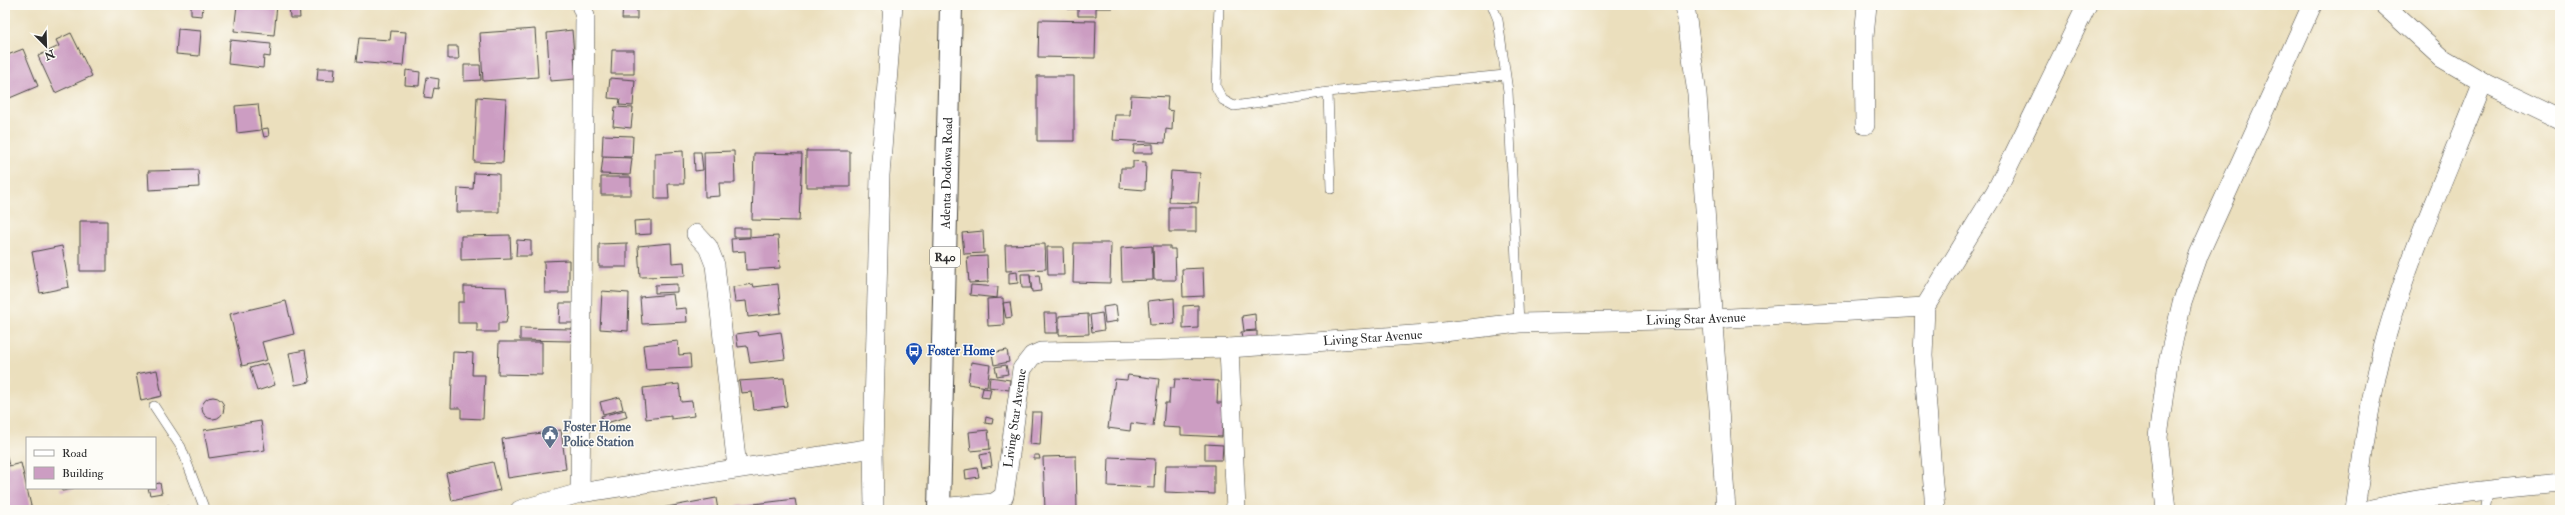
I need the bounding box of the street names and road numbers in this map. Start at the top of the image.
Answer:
street label: Adenta Dodowa Road [938,116,956,230]
road number: R40 [930,247,960,267]
street label: Living Star Avenue [1646,309,1747,328]
street label: Living Star Avenue [1322,326,1424,349]
street label: Living Star Avenue [1000,367,1030,469]

